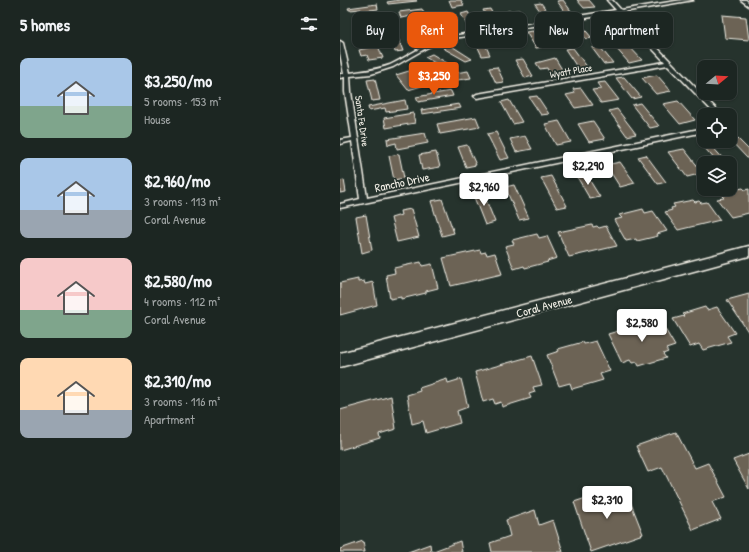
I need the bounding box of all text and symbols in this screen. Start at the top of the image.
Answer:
chip: Buy [352,12,399,48]
chip: Rent [407,12,458,48]
chip: Filters [466,12,527,48]
chip: New [535,12,583,48]
chip: Apartment [591,12,673,48]
text: 5 homes [20,13,70,36]
icon: filters [298,13,320,35]
north arrow [697,60,737,100]
map controls [697,60,737,196]
street label: Wyatt Place [549,61,593,81]
pin: $3,250 [401,62,467,96]
text: $3,250 [418,66,450,84]
text: $3,250/mo [144,69,212,92]
icon: home [52,74,100,122]
text: 5 rooms · 153 m² [144,92,221,110]
street label: Santa Fe Drive [352,95,372,147]
button: locate [697,108,737,148]
text: House [144,110,171,128]
pin: $2,290 [555,152,621,186]
text: $2,290 [572,156,604,174]
button: layers [697,156,737,196]
street label: Rancho Drive [373,168,431,196]
text: $2,960/mo [144,169,210,192]
pin: $2,960 [451,173,517,207]
icon: home [52,174,100,222]
text: $2,960 [468,177,500,195]
text: 3 rooms · 113 m² [144,192,221,210]
text: Coral Avenue [144,210,206,228]
text: $2,580/mo [144,269,212,292]
icon: home [52,274,100,322]
street label: Coral Avenue [514,290,574,322]
text: 4 rooms · 112 m² [144,292,220,310]
pin: $2,580 [609,309,675,343]
text: Coral Avenue [144,310,206,328]
text: $2,580 [626,313,658,331]
text: $2,310/mo [144,369,211,392]
icon: home [52,374,100,422]
text: 3 rooms · 116 m² [144,392,220,410]
text: Apartment [144,410,195,428]
pin: $2,310 [574,486,640,520]
text: $2,310 [591,490,623,508]

